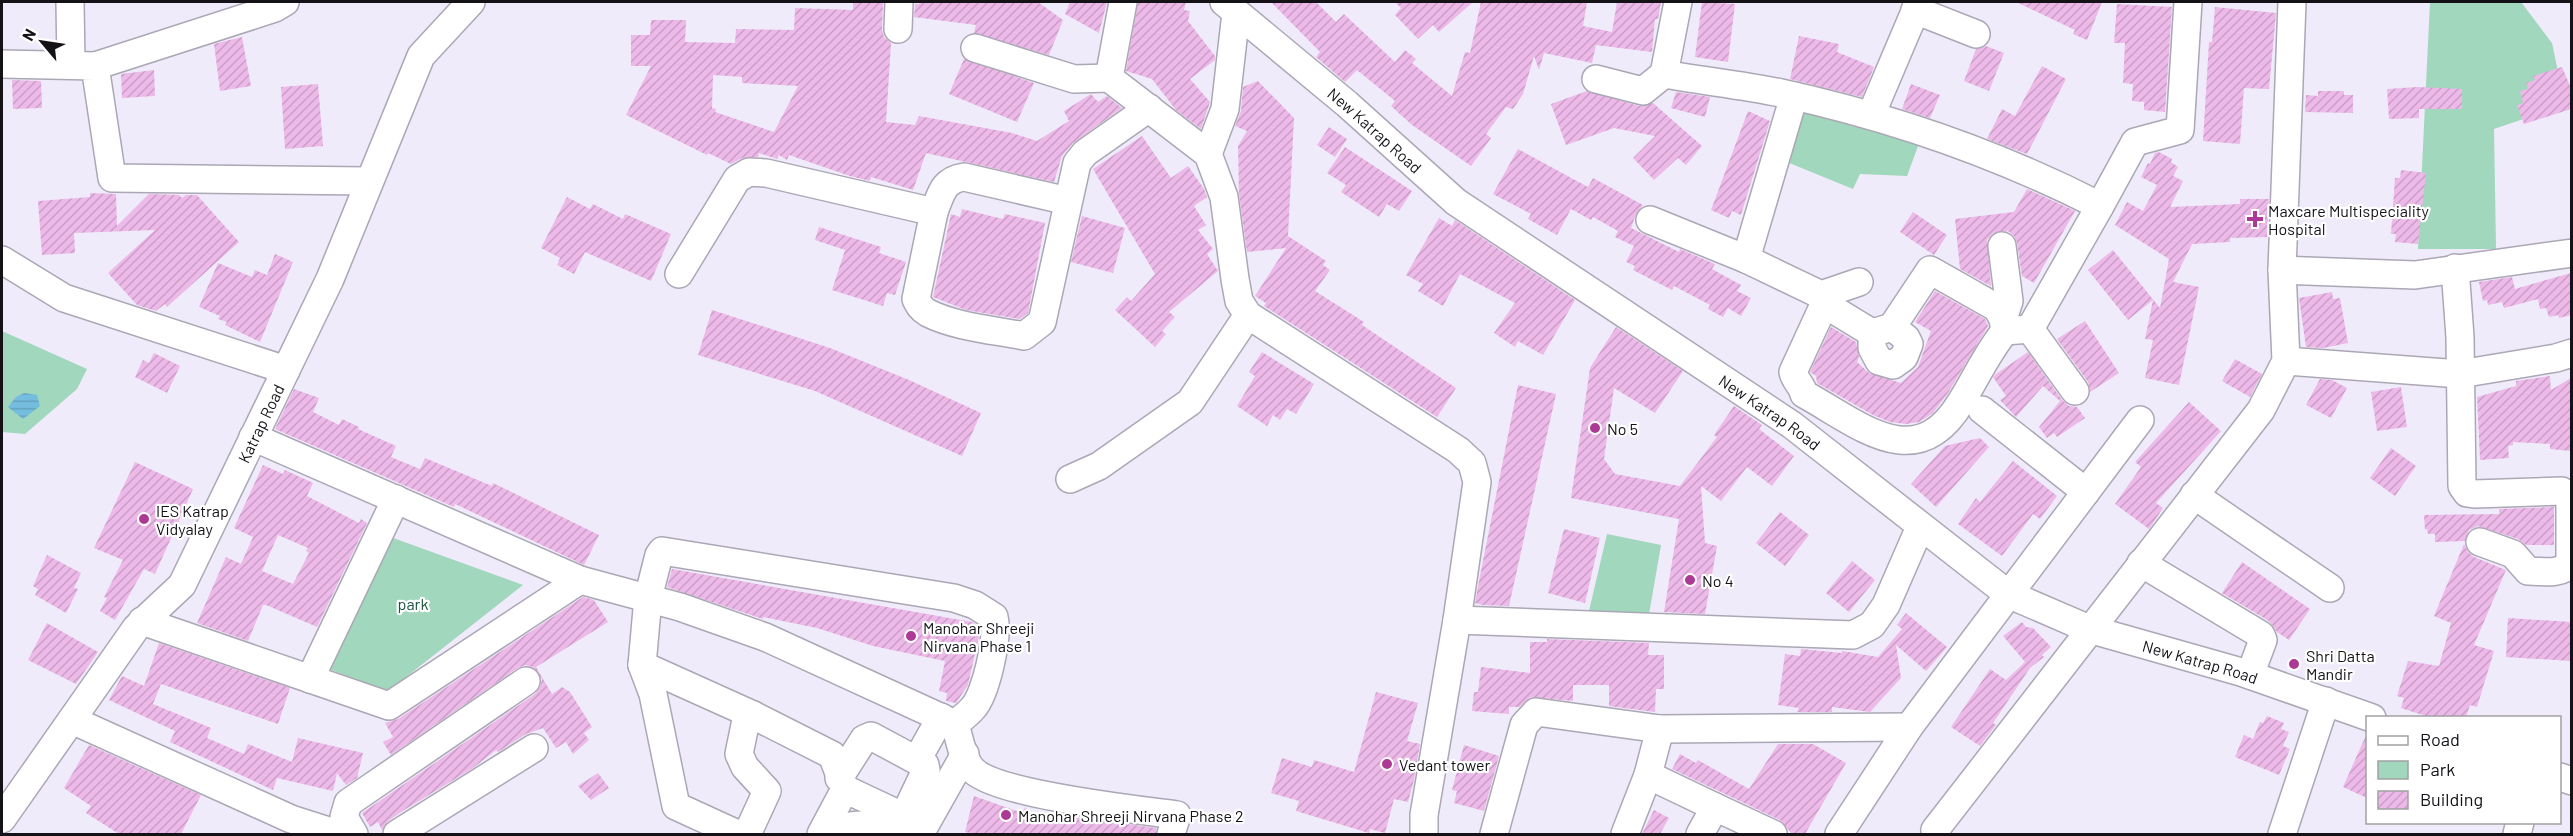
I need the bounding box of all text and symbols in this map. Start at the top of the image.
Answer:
north arrow [12,12,72,72]
text: N [18,25,39,44]
street label: New Katrap Road [1325,83,1426,176]
place label: Maxcare Multispeciality Hospital [2268,201,2430,238]
marker: Maxcare Multispeciality Hospital [2246,210,2264,228]
street label: New Katrap Road [1716,370,1825,453]
street label: Katrap Road [233,381,287,466]
place label: No 5 [1607,419,1638,438]
marker: No 5 [1588,421,1602,435]
place label: IES Katrap Vidyalay [156,501,229,538]
marker: IES Katrap Vidyalay [137,512,151,526]
place label: No 4 [1702,571,1734,590]
marker: No 4 [1683,573,1697,587]
park label: park [398,594,428,613]
place label: Manohar Shreeji Nirvana Phase 1 [923,618,1034,655]
marker: Manohar Shreeji Nirvana Phase 1 [904,629,918,643]
street label: New Katrap Road [2141,635,2261,687]
place label: Shri Datta Mandir [2306,646,2375,683]
marker: Shri Datta Mandir [2287,657,2301,671]
legend [2366,716,2561,824]
text: Road [2420,728,2460,750]
place label: Vedant tower [1399,755,1491,774]
marker: Vedant tower [1380,757,1394,771]
text: Park [2420,758,2455,780]
text: Building [2420,788,2483,810]
place label: Manohar Shreeji Nirvana Phase 2 [1018,806,1244,825]
marker: Manohar Shreeji Nirvana Phase 2 [999,808,1013,822]

